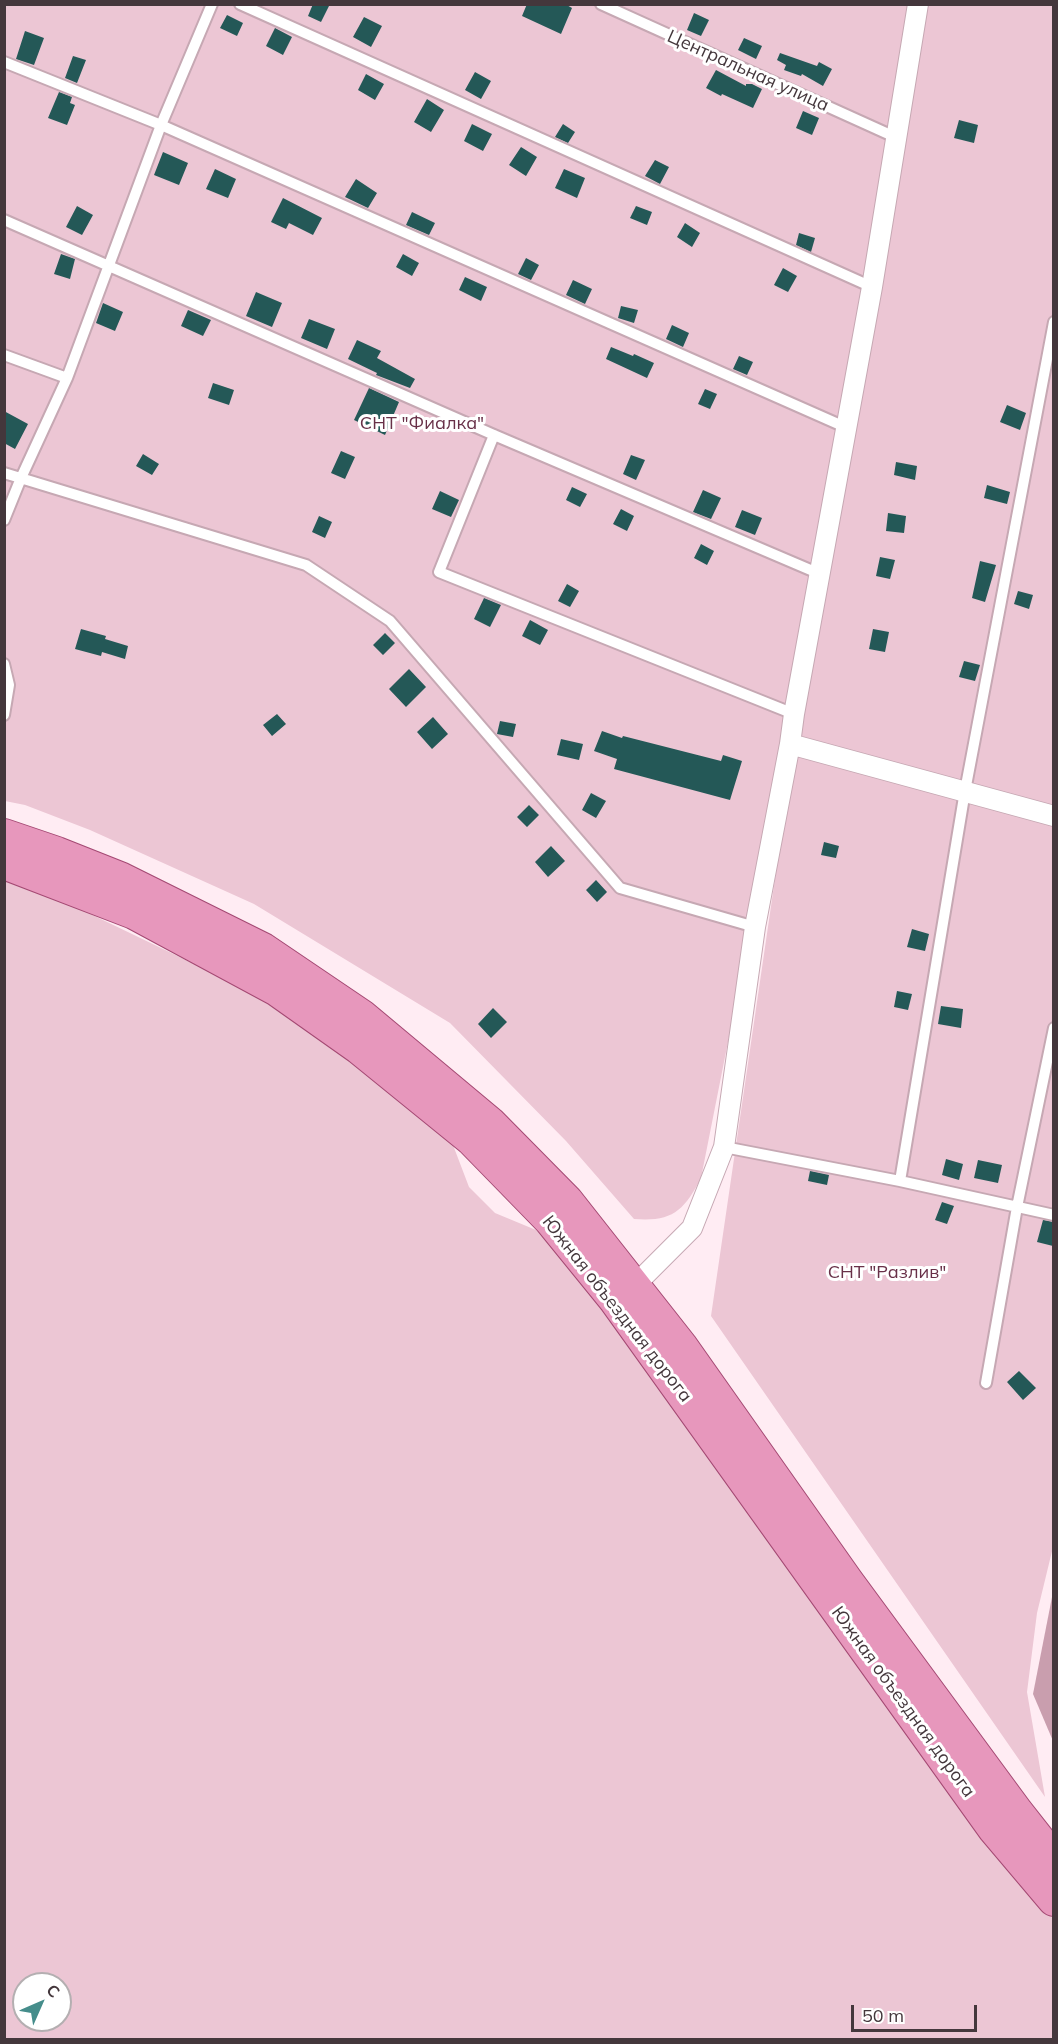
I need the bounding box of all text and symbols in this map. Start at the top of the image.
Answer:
street label: Центральная улица [664,26,832,116]
park label: СНТ "Фиалка" [360,413,484,435]
street label: Южная объездная дорога [538,1212,696,1406]
park label: СНТ "Разлив" [828,1262,946,1284]
street label: Южная объездная дорога [827,1602,979,1802]
north arrow [12,1972,72,2032]
text: С [42,1980,64,2002]
scale bar [854,1993,980,2031]
text: 50 m [862,2004,904,2027]

